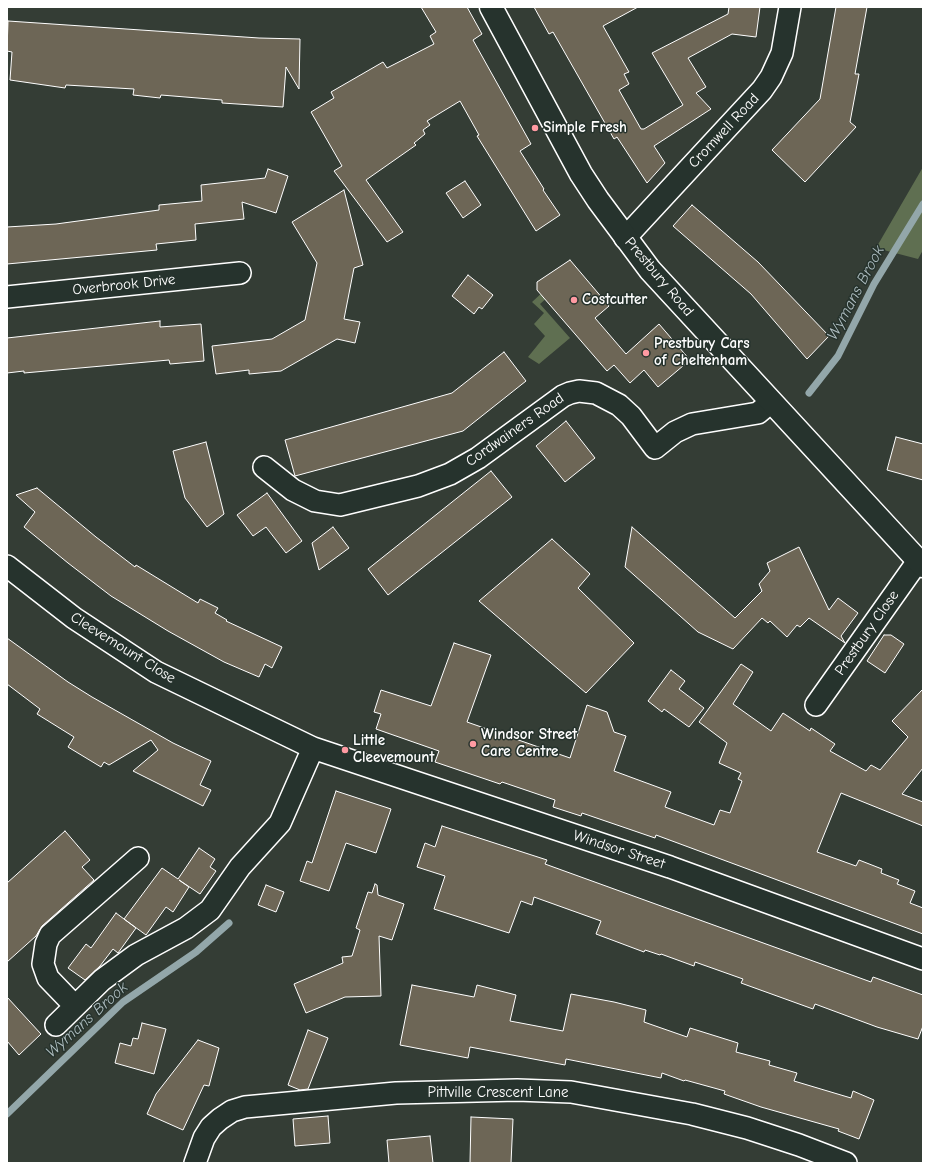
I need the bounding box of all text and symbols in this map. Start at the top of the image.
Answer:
street label: Cromwell Road [685,90,763,172]
place label: Simple Fresh [543,119,627,137]
marker: Simple Fresh [530,123,540,133]
street label: Prestbury Road [621,234,697,320]
water label: Wymans Brook [823,243,889,343]
street label: Overbrook Drive [72,271,176,299]
place label: Costcutter [582,291,647,309]
marker: Costcutter [569,295,579,305]
place label: Prestbury Cars of Cheltenham [654,335,750,370]
marker: Prestbury Cars of Cheltenham [641,348,651,358]
street label: Cordwainers Road [462,389,568,471]
street label: Prestbury Close [831,587,903,679]
street label: Cleevemount Close [67,608,179,688]
place label: Windsor Street Care Centre [481,726,577,761]
place label: Little Cleevemount [353,732,434,767]
marker: Windsor Street Care Centre [468,739,478,749]
marker: Little Cleevemount [340,745,350,755]
street label: Windsor Street [571,827,667,873]
water label: Wymans Brook [42,978,132,1062]
street label: Pittville Crescent Lane [428,1084,568,1102]

